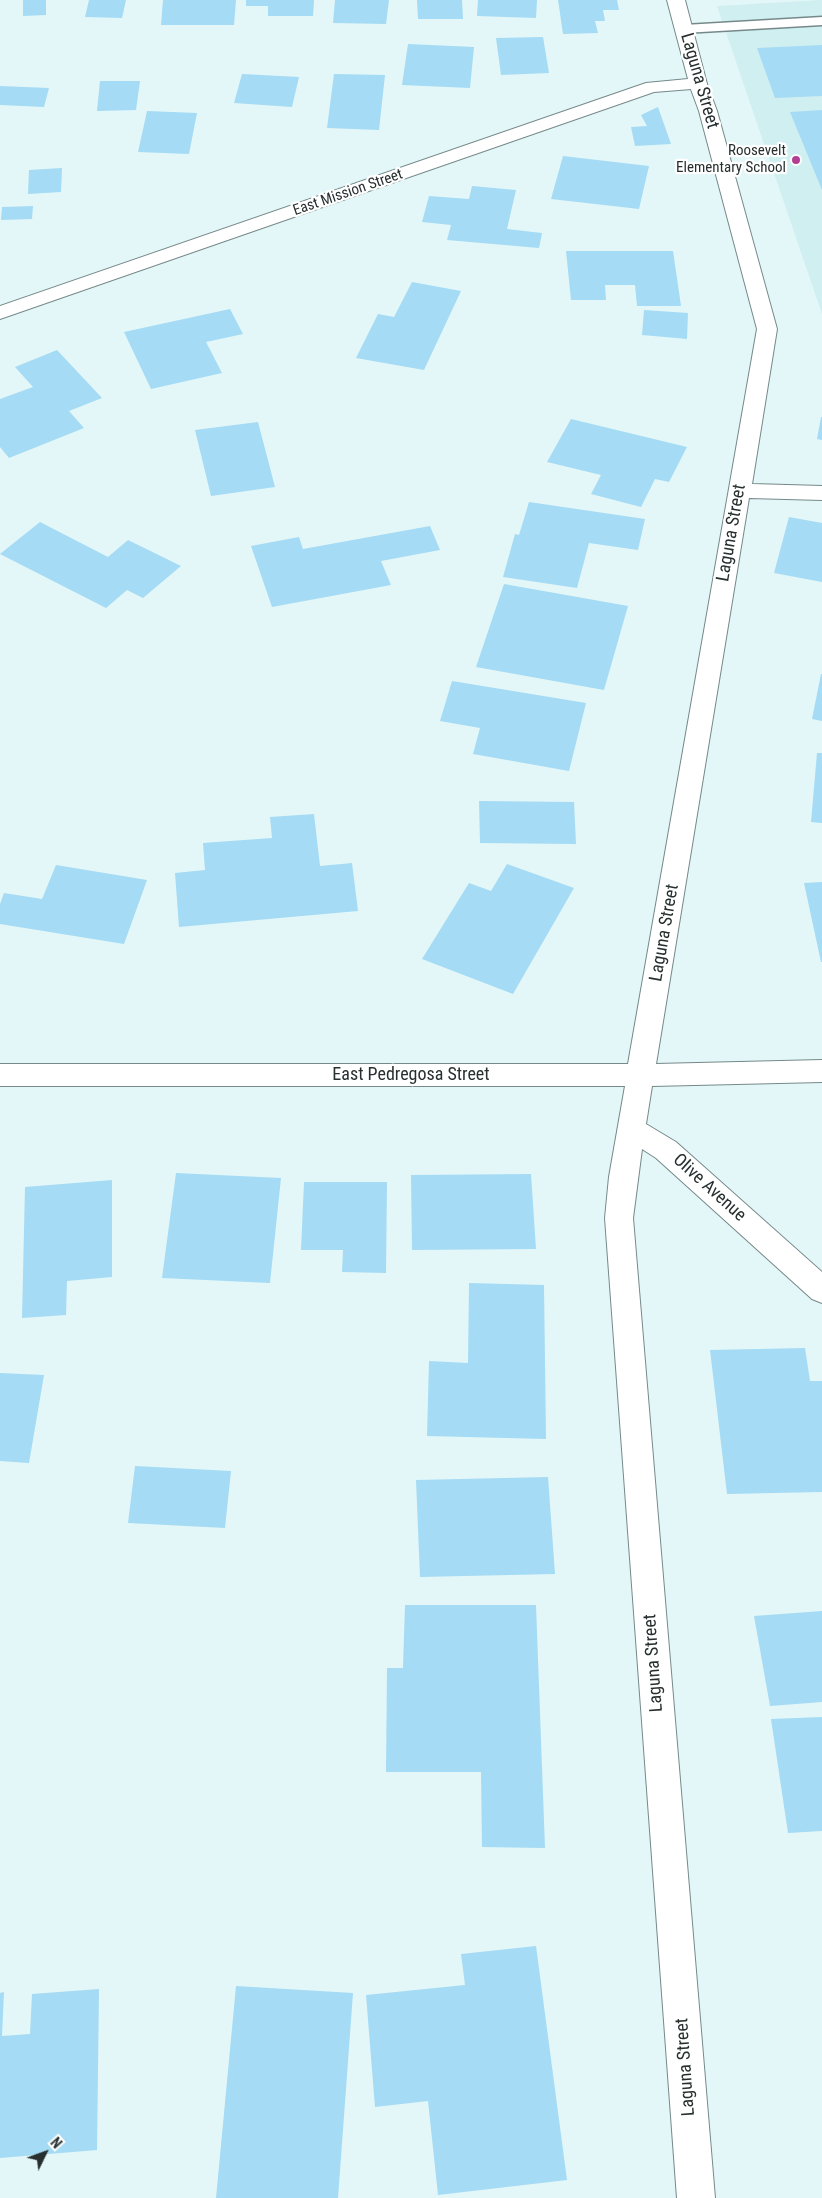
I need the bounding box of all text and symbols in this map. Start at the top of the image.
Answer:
street label: Laguna Street [675,31,723,131]
place label: Roosevelt Elementary School [676,142,786,177]
marker: Roosevelt Elementary School [790,154,802,166]
street label: East Mission Street [291,166,405,220]
street label: Laguna Street [713,483,751,583]
street label: Laguna Street [646,883,684,983]
street label: East Pedregosa Street [332,1064,490,1086]
street label: Olive Avenue [668,1150,750,1226]
street label: Laguna Street [640,1613,668,1713]
street label: Laguna Street [672,2017,700,2117]
north arrow [20,2128,70,2178]
text: N [47,2134,65,2151]

